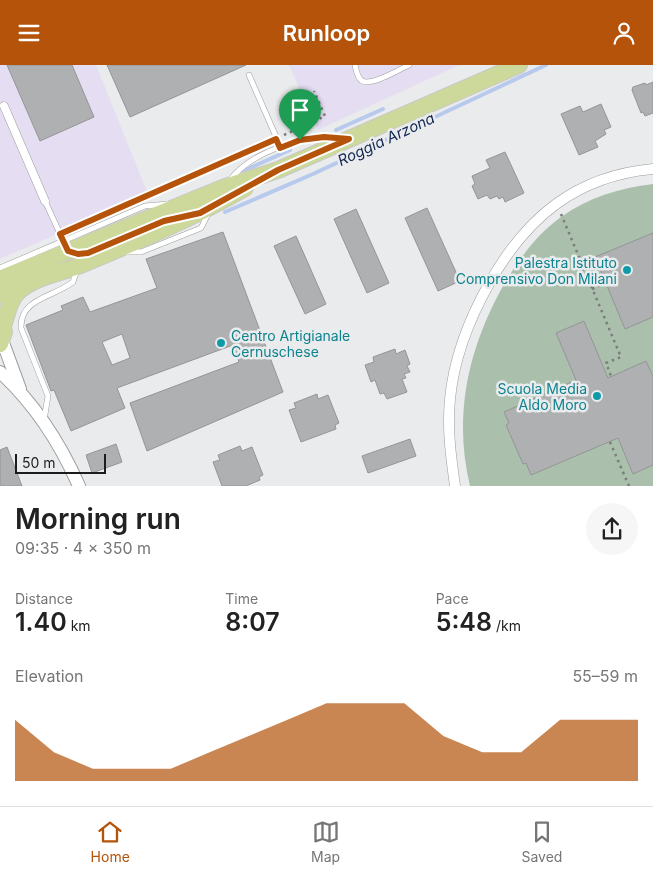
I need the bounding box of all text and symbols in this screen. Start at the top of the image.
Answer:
icon: menu [15,19,43,47]
icon: person [610,19,638,47]
text: Runloop [283,20,370,46]
pin [279,89,321,140]
icon: arrive [286,96,314,124]
water label: Roggia Arzona [334,108,438,170]
place label: Palestra Istituto Comprensivo Don Milani [456,254,617,287]
marker: Palestra Istituto Comprensivo Don Milani [621,264,633,276]
place label: Centro Artigianale Cernuschese [231,327,350,360]
marker: Centro Artigianale Cernuschese [215,337,227,349]
place label: Scuola Media Aldo Moro [498,380,587,413]
marker: Scuola Media Aldo Moro [591,390,603,402]
scale bar [15,451,106,474]
text: 50 m [22,454,56,471]
text: Morning run [15,502,181,536]
button: share [586,503,638,555]
text: 09:35 · 4 × 350 m [15,538,151,558]
text: Distance [15,590,73,607]
text: Time [225,590,258,607]
text: Pace [436,590,469,607]
text: 1.40 [15,607,67,637]
text: 8:07 [225,607,280,637]
text: 5:48 [436,607,492,637]
text: km [67,617,91,634]
text: /km [492,617,521,634]
text: Elevation [15,666,84,686]
text: 55–59 m [572,666,638,686]
tab: Home [91,818,130,865]
tab: Map [311,818,340,865]
tab: Saved [521,818,562,865]

